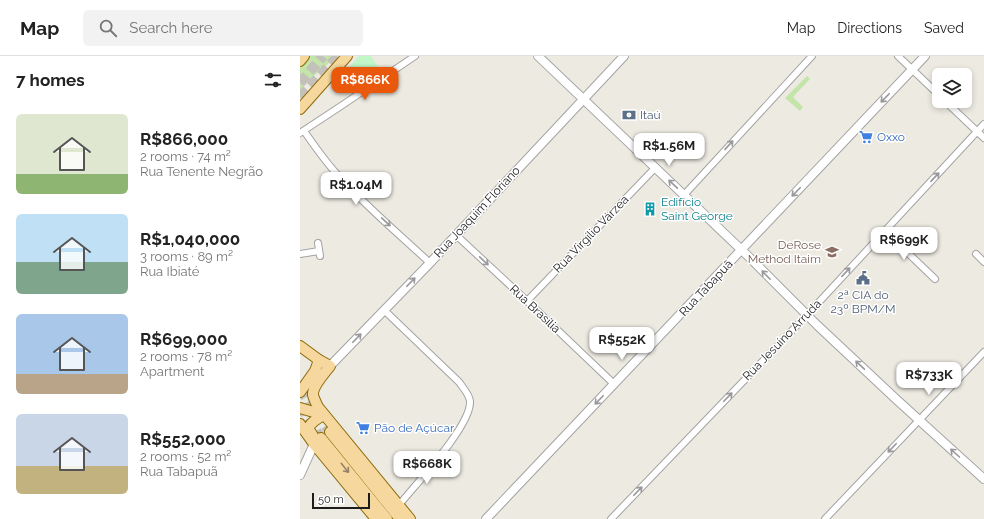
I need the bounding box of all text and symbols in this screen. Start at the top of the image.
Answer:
search box [83,10,363,46]
text: Map [20,17,59,39]
icon: search [97,17,119,39]
text: Search here [129,19,213,37]
text: Map [787,20,815,36]
text: Directions [837,20,902,36]
text: Saved [924,20,964,36]
pin: R$866K [332,67,398,101]
map controls [932,68,972,108]
button: layers [932,68,972,108]
icon: filters [262,69,284,91]
text: 7 homes [16,70,85,90]
text: R$866K [340,72,390,87]
one-way arrow [881,93,890,103]
bank icon: Itaú [621,107,637,123]
place label: Itaú [640,108,661,122]
text: R$866,000 [140,129,228,149]
supermarket icon: Oxxo [858,129,874,145]
icon: home [48,130,96,178]
place label: Oxxo [877,130,905,144]
pin: R$1.56M [632,133,706,167]
text: R$1.56M [643,138,695,153]
one-way arrow [725,140,734,151]
text: 2 rooms · 74 m² [140,149,231,164]
street label: Rua Joaquim Floriano [431,163,523,261]
text: Rua Tenente Negrão [140,164,263,179]
pin: R$1.04M [319,172,393,206]
one-way arrow [930,172,939,182]
text: R$1.04M [330,177,382,192]
one-way arrow [668,179,678,189]
one-way arrow [791,187,801,197]
street label: Rua Virgílio Várzea [550,192,632,276]
place label: Edifício Saint George [661,195,733,223]
building icon: Edifício Saint George [642,201,658,217]
one-way arrow [381,217,391,227]
pin: R$699K [871,227,937,261]
text: R$1,040,000 [140,229,240,249]
icon: home [48,230,96,278]
text: R$699K [880,232,928,247]
place label: DeRose Method Itaim [748,238,821,266]
school or university icon: DeRose Method Itaim [824,244,840,260]
text: 3 rooms · 89 m² [140,249,233,264]
one-way arrow [479,256,489,266]
street label: Rua Tabapuã [676,257,736,319]
text: Rua Ibiaté [140,264,200,279]
one-way arrow [841,267,851,277]
one-way arrow [761,270,771,279]
public building icon: 2ª CIA do 23º BPM/M [855,270,871,286]
one-way arrow [406,277,416,287]
street label: Rua Brasília [507,282,563,336]
place label: 2ª CIA do 23º BPM/M [831,288,895,316]
street label: Rua Jesuíno Arruda [740,297,824,383]
pin: R$552K [589,327,655,361]
text: R$699,000 [140,329,228,349]
icon: home [48,330,96,378]
text: R$552K [598,332,646,347]
one-way arrow [352,333,362,343]
text: 2 rooms · 78 m² [140,349,232,364]
one-way arrow [855,360,865,370]
pin: R$733K [896,362,962,396]
text: Apartment [140,364,204,379]
text: R$733K [905,367,953,382]
one-way arrow [723,392,732,402]
one-way arrow [594,395,604,405]
supermarket icon: Pão de Açúcar [355,420,371,436]
place label: Pão de Açúcar [374,421,455,435]
text: R$552,000 [140,429,226,449]
icon: home [48,430,96,478]
one-way arrow [887,443,897,453]
one-way arrow [950,448,960,458]
text: 2 rooms · 52 m² [140,449,231,464]
pin: R$668K [394,451,460,485]
text: R$668K [402,456,452,471]
one-way arrow [341,463,350,474]
text: Rua Tabapuã [140,464,218,479]
one-way arrow [633,486,643,496]
scale bar [312,491,370,510]
text: 50 m [318,493,344,506]

